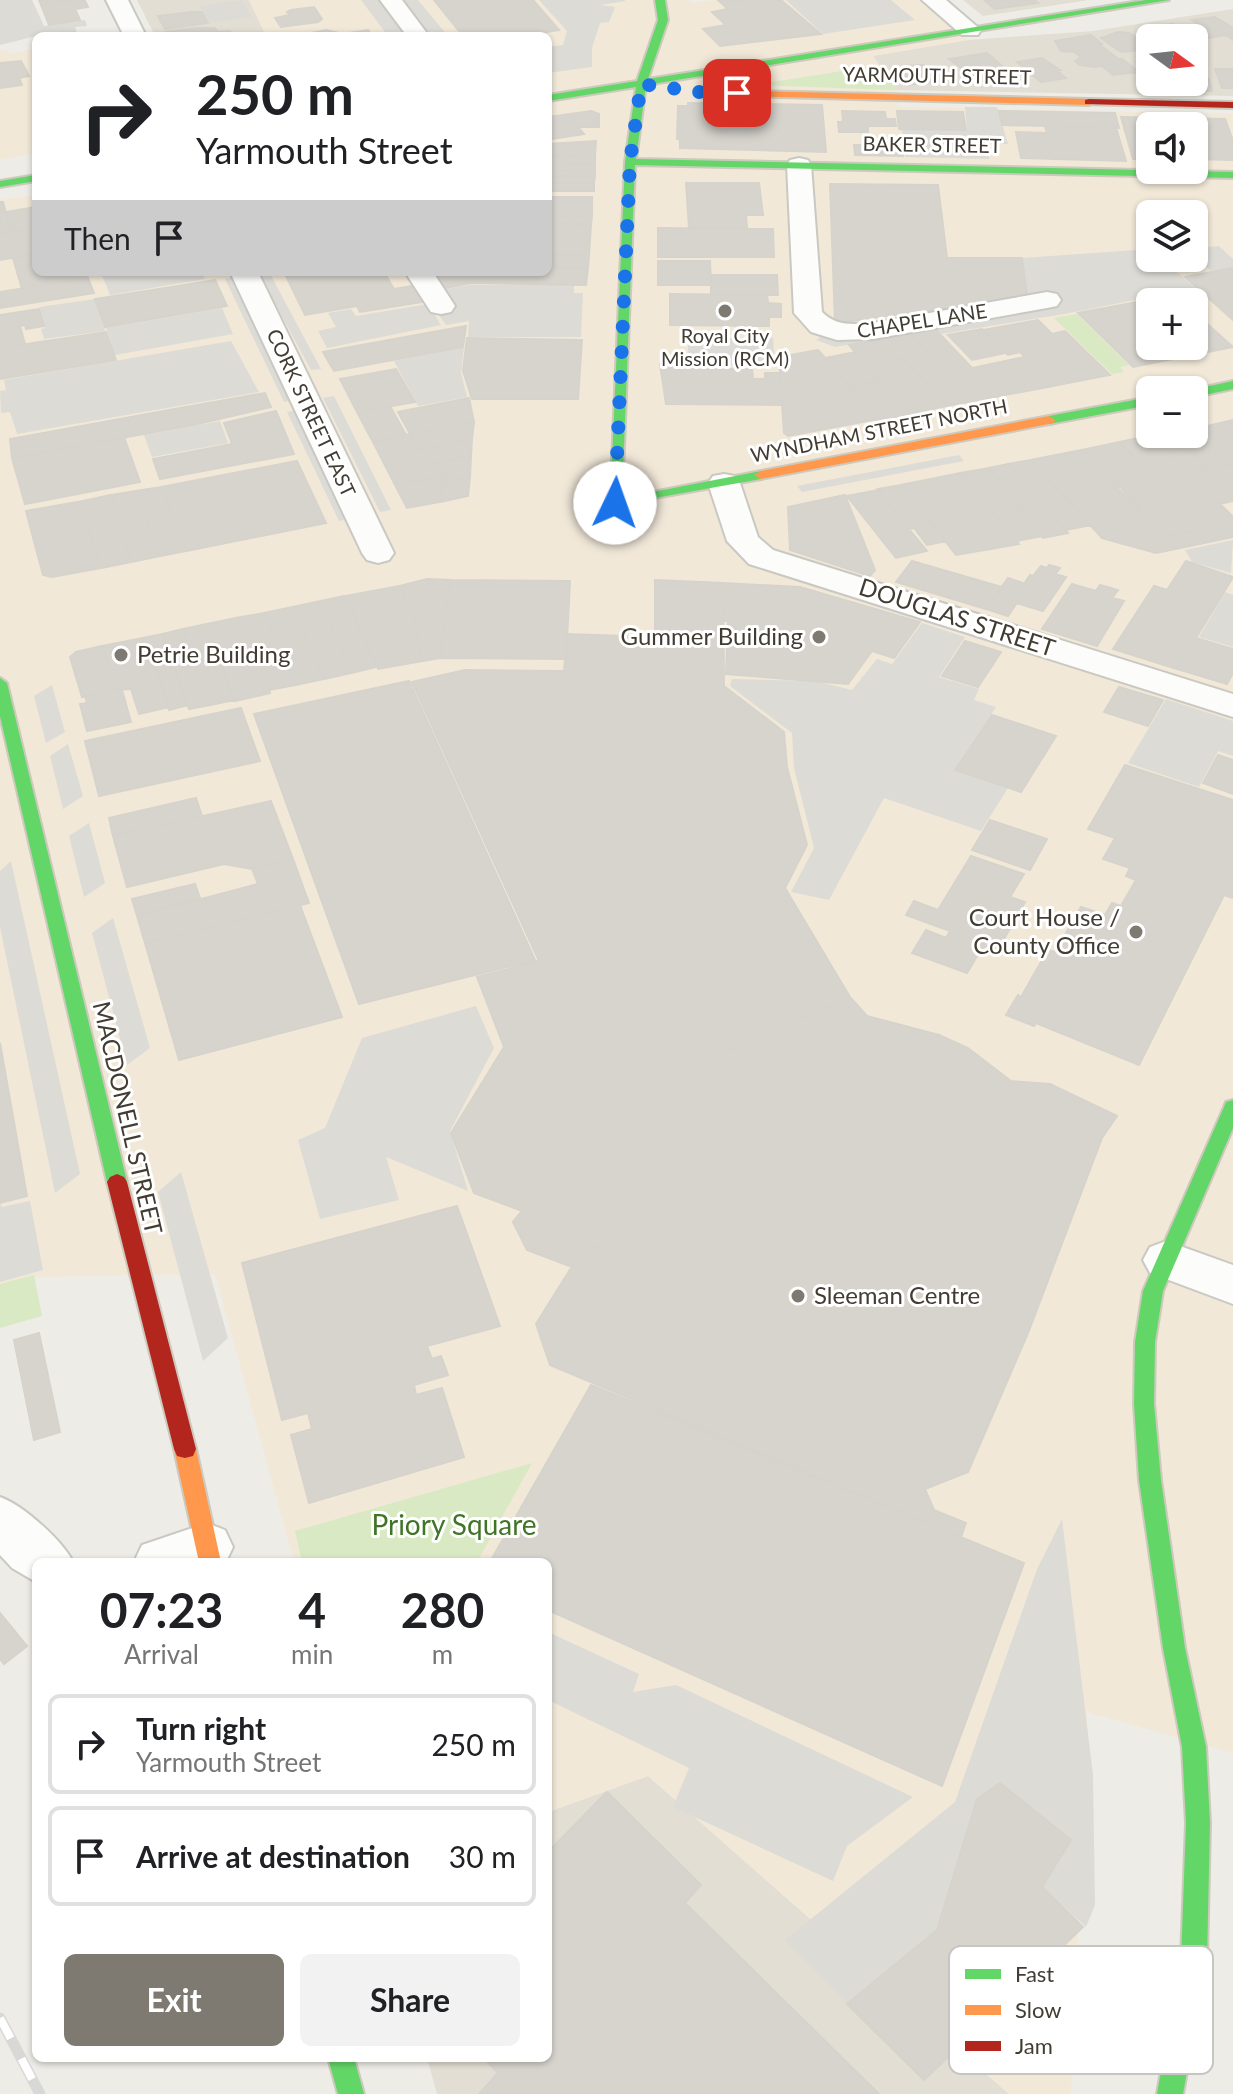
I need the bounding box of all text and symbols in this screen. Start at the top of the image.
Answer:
north arrow [1136,24,1208,96]
map controls [1136,24,1208,448]
pin [703,59,771,127]
text: 250 m [196,60,354,127]
street label: YARMOUTH STREET [842,61,1032,89]
icon: right [64,64,168,168]
icon: arrive [715,71,759,115]
button: sound [1136,112,1208,184]
text: Yarmouth Street [196,128,453,172]
street label: BAKER STREET [862,131,1002,157]
button: layers [1136,200,1208,272]
icon: arrive [147,216,191,260]
text: Then [64,220,131,256]
button: + [1136,288,1208,360]
street label: CHAPEL LANE [855,298,988,342]
marker: Royal City Mission (RCM) [716,302,734,320]
place label: Royal City Mission (RCM) [661,323,789,370]
street label: CORK STREET EAST [262,325,361,500]
button: − [1136,376,1208,448]
street label: WYNDHAM STREET NORTH [748,393,1009,467]
position arrow [573,461,657,545]
street label: DOUGLAS STREET [856,571,1059,662]
place label: Gummer Building [621,621,803,650]
marker: Gummer Building [810,628,828,646]
place label: Petrie Building [137,639,290,668]
marker: Petrie Building [112,646,130,664]
place label: Court House / County Office [969,902,1120,959]
marker: Court House / County Office [1127,923,1145,941]
street label: MACDONELL STREET [88,998,169,1237]
place label: Sleeman Centre [814,1280,980,1309]
marker: Sleeman Centre [789,1287,807,1305]
park label: Priory Square [371,1507,537,1541]
text: 07:23 [100,1581,223,1638]
text: 4 [298,1581,326,1638]
text: 280 [401,1581,484,1638]
text: Arrival [124,1638,199,1670]
text: min [291,1638,333,1670]
text: m [432,1638,453,1670]
text: Turn right [136,1710,266,1746]
icon: right [68,1722,112,1766]
text: 250 m [431,1726,516,1762]
text: Yarmouth Street [136,1746,321,1778]
icon: arrive [68,1834,112,1878]
text: Arrive at destination [136,1838,410,1874]
text: 30 m [449,1838,516,1874]
legend [949,1946,1213,2074]
button: Exit [64,1954,284,2046]
button: Share [300,1954,520,2046]
text: Fast [1015,1960,1054,1987]
text: Slow [1015,1996,1062,2023]
text: Jam [1015,2032,1053,2059]

